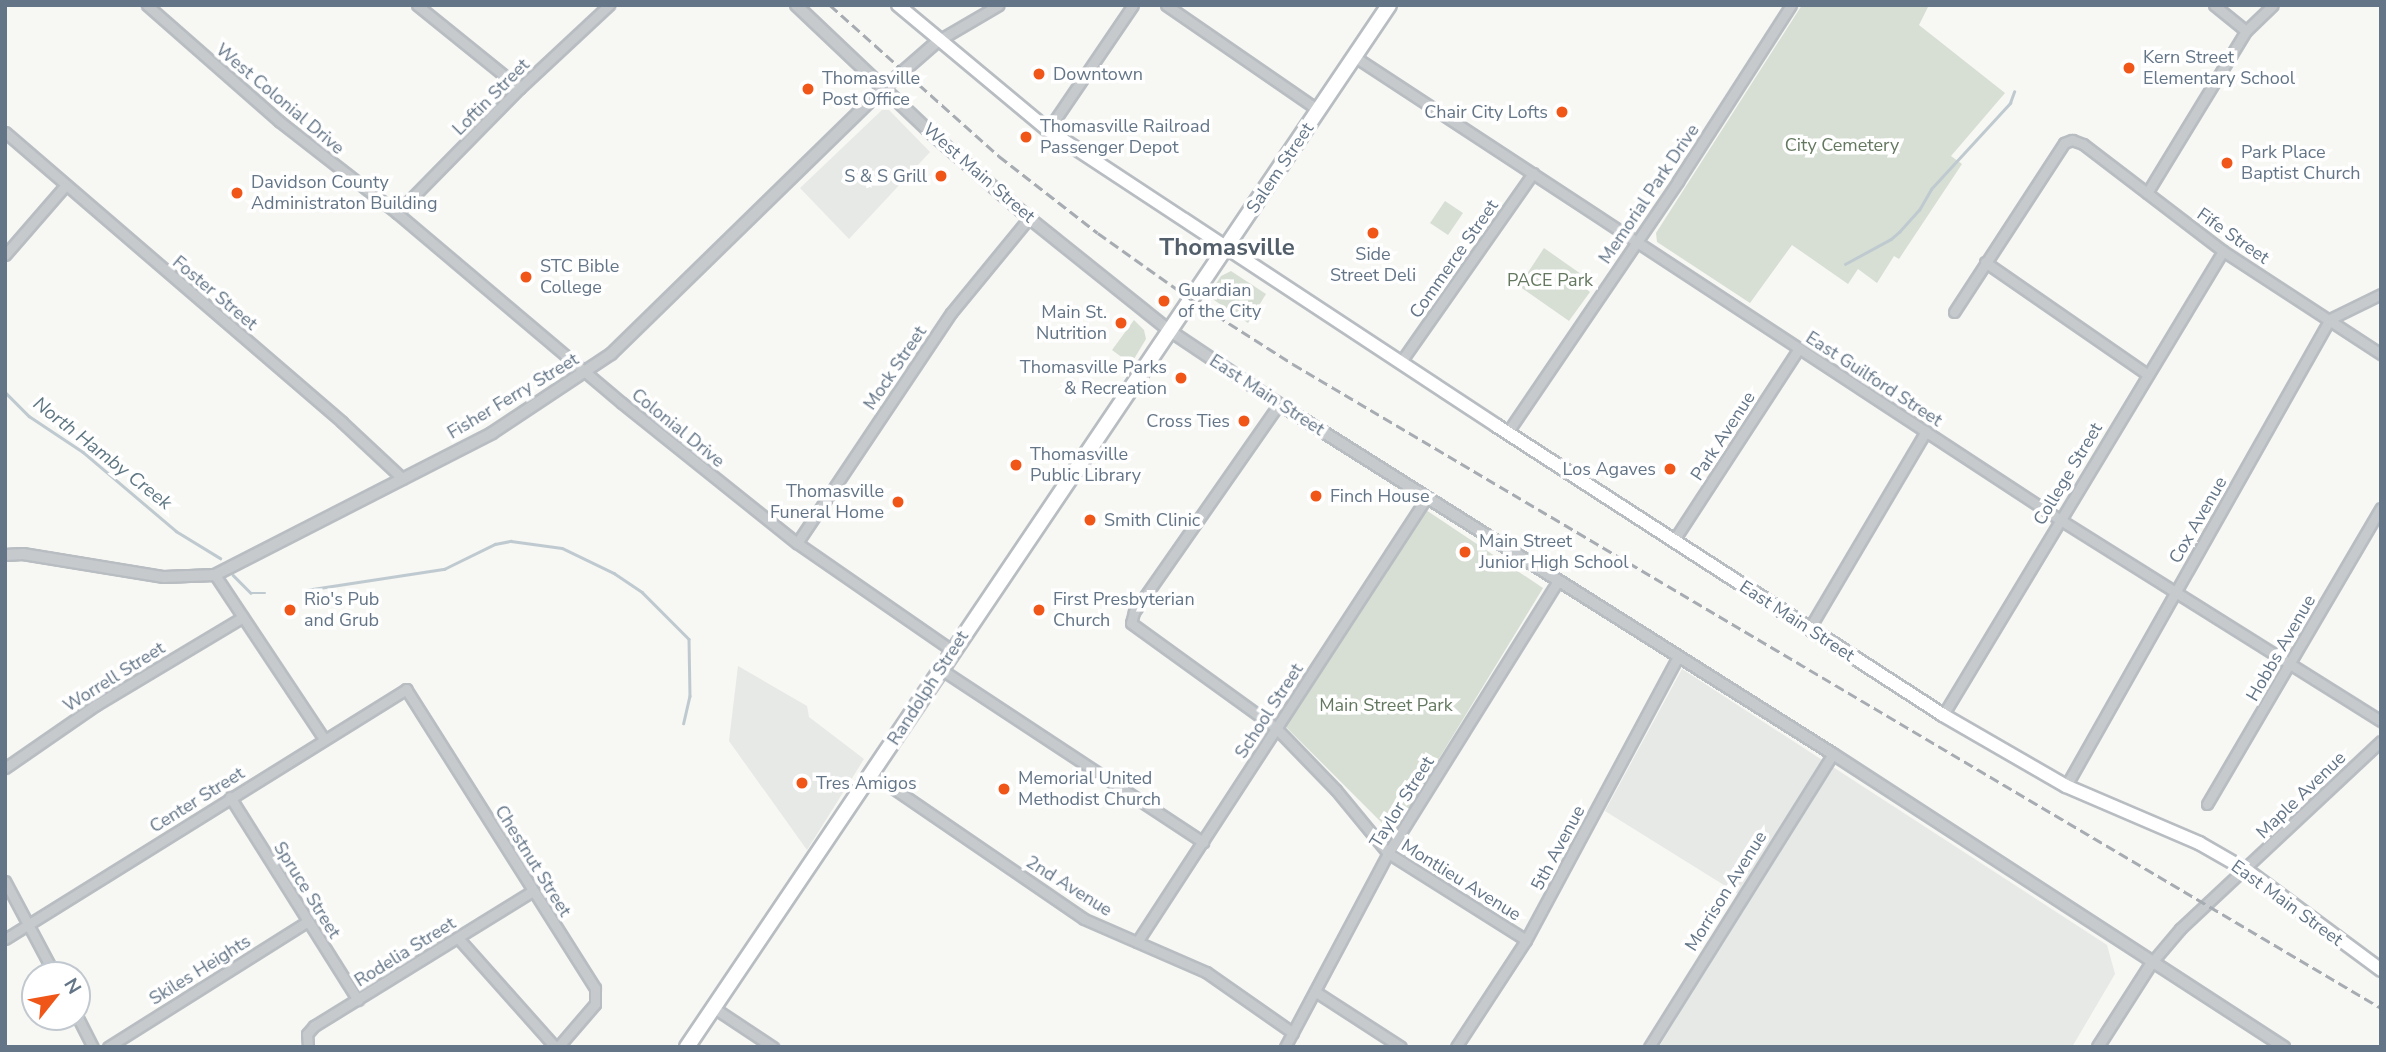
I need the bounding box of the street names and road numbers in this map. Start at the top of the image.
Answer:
street label: West Colonial Drive [211,39,349,159]
street label: Loftin Street [448,54,534,140]
street label: West Main Street [919,119,1039,227]
street label: Salem Street [1242,119,1318,217]
street label: Memorial Park Drive [1594,120,1704,268]
street label: Commerce Street [1405,196,1503,322]
street label: Fife Street [2193,203,2273,269]
street label: Foster Street [168,251,262,335]
street label: Mock Street [859,322,931,414]
street label: East Guilford Street [1802,327,1946,431]
street label: Fisher Ferry Street [444,348,582,444]
street label: East Main Street [1206,350,1328,440]
street label: Colonial Drive [627,384,729,472]
street label: Park Avenue [1686,387,1760,485]
street label: College Street [2029,419,2107,529]
street label: Cox Avenue [2164,473,2232,567]
street label: East Main Street [1736,576,1858,666]
street label: Hobbs Avenue [2242,591,2320,705]
street label: Randolph Street [883,627,973,749]
street label: Worrell Street [59,637,169,717]
street label: School Street [1230,660,1308,762]
street label: Maple Avenue [2252,747,2350,843]
street label: Taylor Street [1365,752,1439,852]
street label: Center Street [146,762,248,838]
street label: Chestnut Street [490,801,576,921]
street label: 5th Avenue [1527,802,1589,894]
street label: Morrison Avenue [1680,827,1772,955]
street label: Montlieu Avenue [1397,835,1525,925]
street label: Spruce Street [269,838,345,942]
street label: 2nd Avenue [1022,851,1116,921]
street label: East Main Street [2227,855,2347,951]
street label: Rodelia Street [351,912,459,992]
street label: Skiles Heights [145,930,255,1010]

